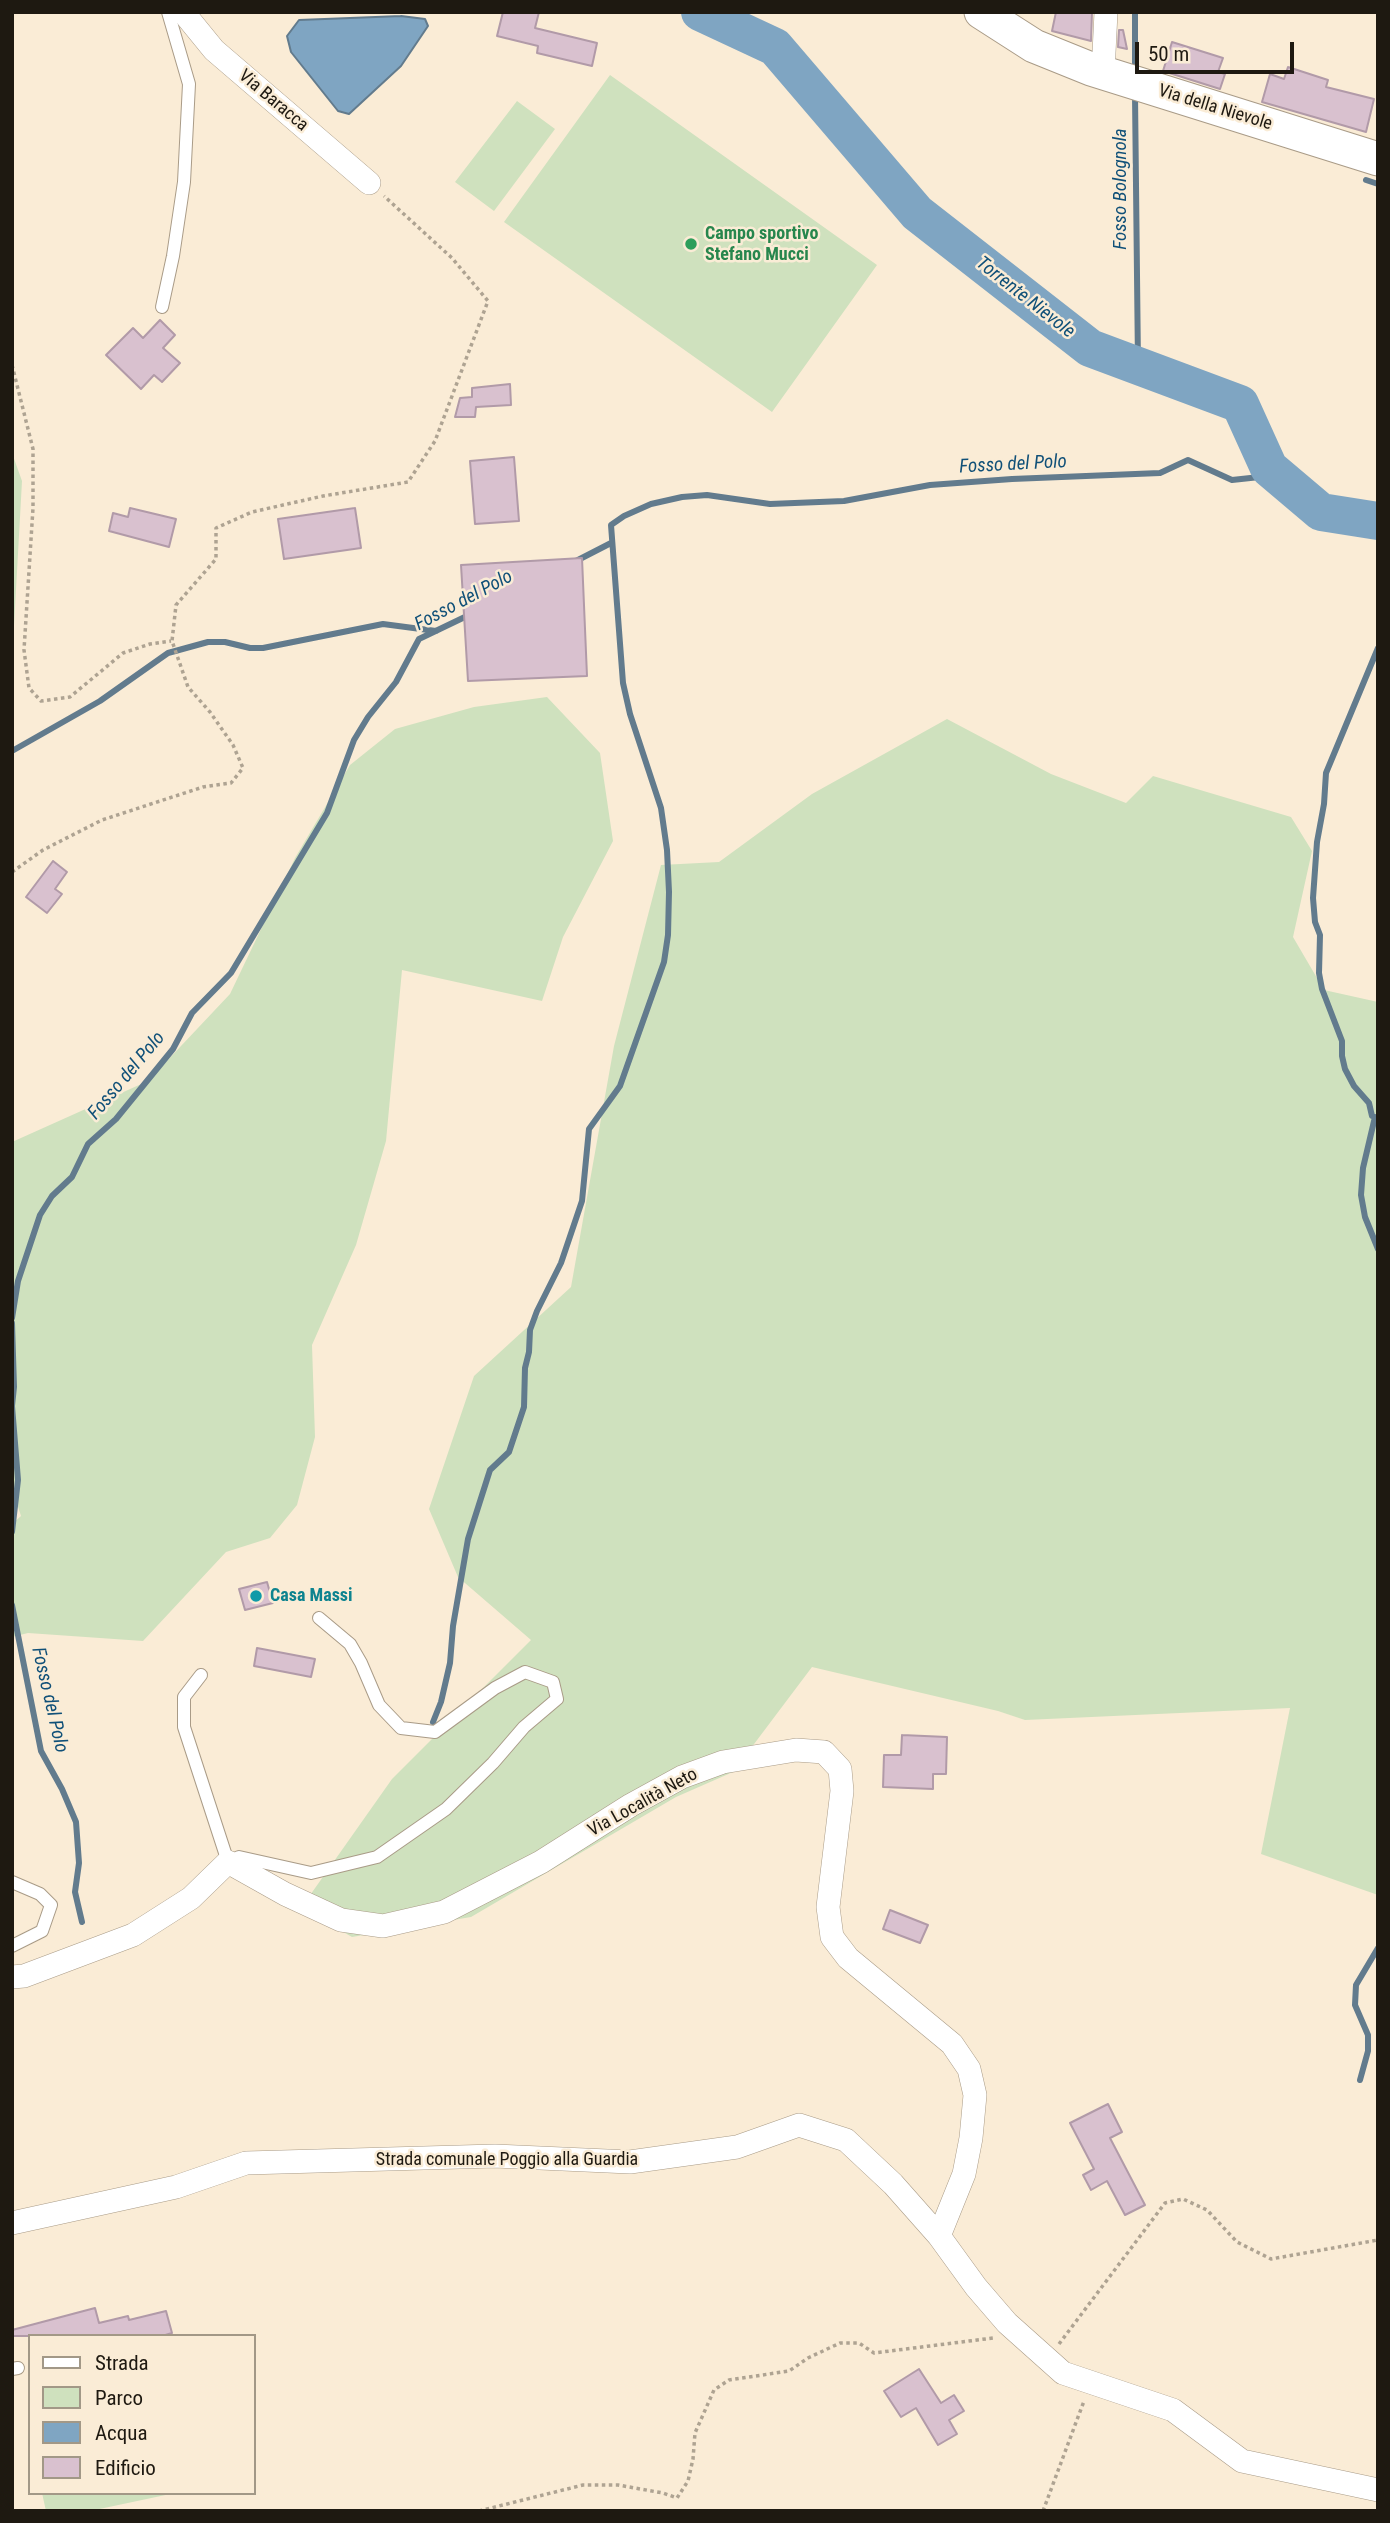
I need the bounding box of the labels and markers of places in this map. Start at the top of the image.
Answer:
place label: Campo sportivo Stefano Mucci [705,223,819,266]
marker: Campo sportivo Stefano Mucci [683,236,699,252]
place label: Casa Massi [270,1585,353,1607]
marker: Casa Massi [248,1588,264,1604]

